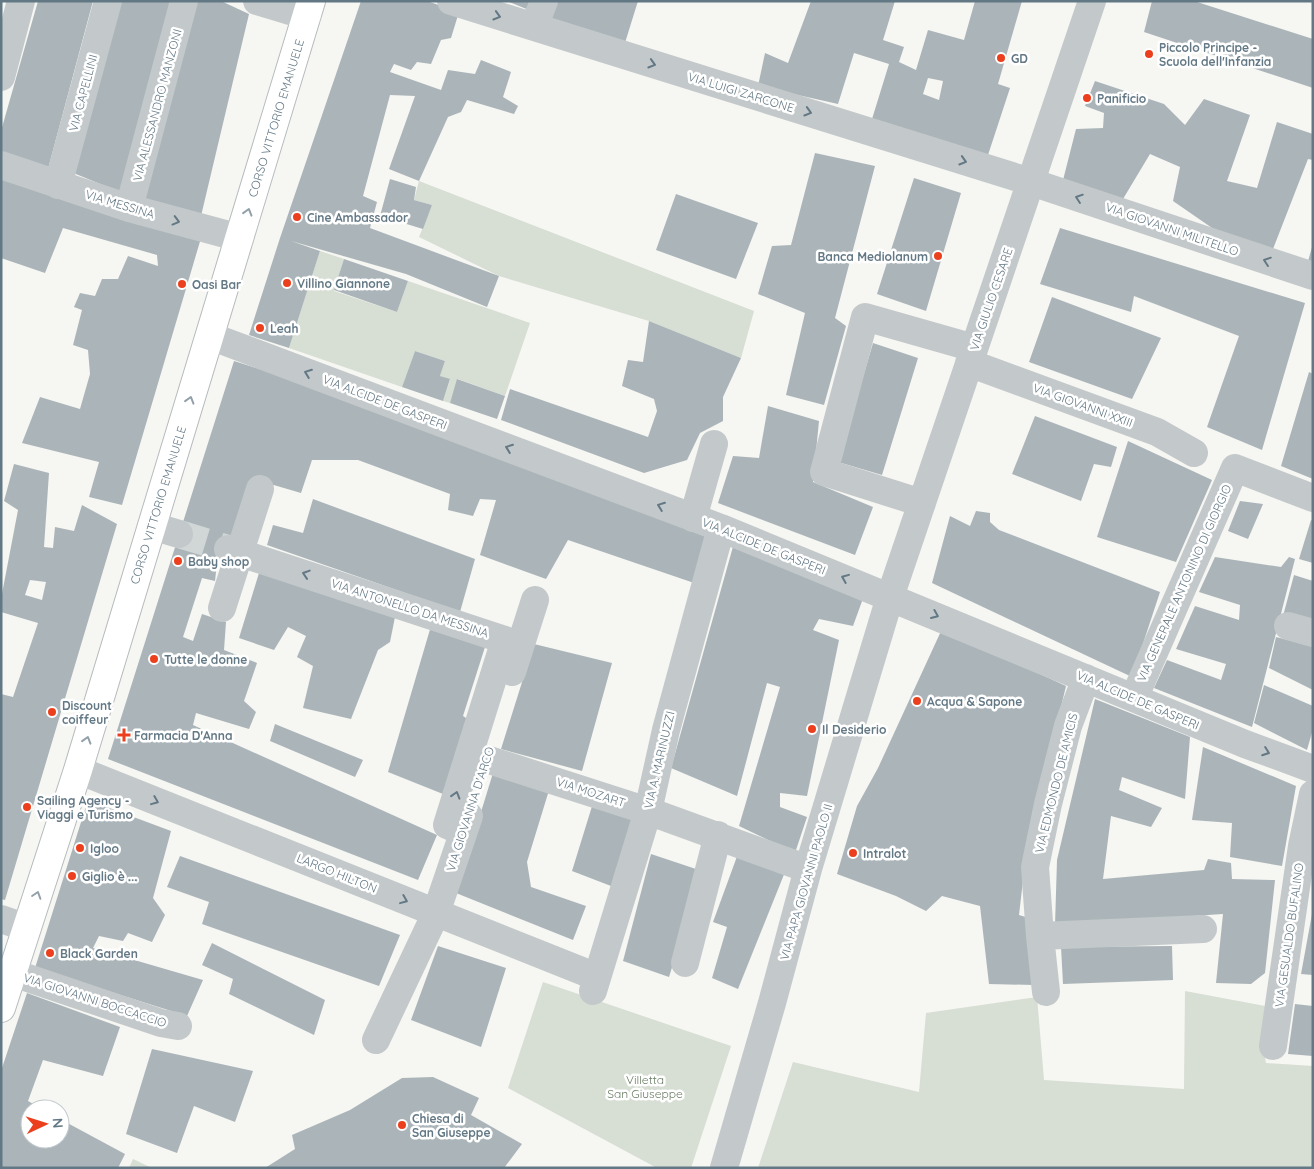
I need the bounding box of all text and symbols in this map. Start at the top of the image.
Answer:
one-way arrow [493,10,501,20]
street label: VIA ALESSANDRO MANZONI [129,27,185,183]
street label: CORSO VITTORIO EMANUELE [245,37,307,199]
place label: Piccolo Principe - Scuola dell'Infanzia [1159,40,1271,69]
marker: Piccolo Principe - Scuola dell'Infanzia [1143,48,1155,60]
place label: GD [1011,51,1028,66]
marker: GD [995,52,1007,64]
street label: VIA CAPELLINI [66,53,100,133]
one-way arrow [648,58,656,68]
street label: VIA LUIGI ZARCONE [686,69,796,115]
place label: Panificio [1097,91,1147,106]
marker: Panificio [1081,92,1093,104]
one-way arrow [803,107,811,117]
one-way arrow [958,155,966,165]
street label: VIA MESSINA [83,186,157,222]
one-way arrow [1076,194,1084,204]
street label: VIA GIOVANNI MILITELLO [1104,199,1240,259]
one-way arrow [243,208,253,216]
place label: Cine Ambassador [307,210,408,225]
marker: Cine Ambassador [291,211,303,223]
one-way arrow [172,215,181,226]
street label: VIA GIULIO CESARE [966,245,1016,352]
place label: Banca Mediolanum [818,249,928,264]
marker: Banca Mediolanum [932,250,944,262]
one-way arrow [1263,257,1271,267]
place label: Villino Giannone [297,276,390,291]
place label: Oasi Bar [192,277,241,292]
marker: Villino Giannone [281,277,293,289]
marker: Oasi Bar [176,278,188,290]
place label: Leah [270,321,298,336]
marker: Leah [254,322,266,334]
one-way arrow [304,369,312,379]
street label: VIA ALCIDE DE GASPERI [321,371,449,433]
street label: VIA GIOVANNI XXIII [1031,380,1135,430]
one-way arrow [184,397,194,405]
street label: CORSO VITTORIO EMANUELE [127,424,189,586]
one-way arrow [505,444,514,454]
street label: VIA GENERALE ANTONINO DI GIORGIO [1134,482,1234,684]
one-way arrow [657,502,666,512]
street label: VIA ALCIDE DE GASPERI [700,514,828,578]
place label: Baby shop [188,554,250,569]
marker: Baby shop [172,555,184,567]
one-way arrow [302,570,310,580]
one-way arrow [841,574,849,584]
street label: VIA ANTONELLO DA MESSINA [329,575,491,641]
one-way arrow [930,609,939,620]
place label: Tutte le donne [164,652,247,667]
marker: Tutte le donne [148,653,160,665]
street label: VIA ALCIDE DE GASPERI [1074,667,1202,733]
place label: Acqua & Sapone [927,694,1022,709]
marker: Acqua & Sapone [911,695,923,707]
place label: Discount coiffeur [62,698,112,727]
marker: Discount coiffeur [46,706,58,718]
street label: VIA A. MARINUZZI [640,710,678,810]
street label: VIA EDMONDO DE AMICIS [1031,711,1081,854]
place label: Il Desiderio [822,722,887,737]
marker: Il Desiderio [806,723,818,735]
place label: Farmacia D'Anna [134,728,232,743]
marker: Farmacia D'Anna [118,729,130,741]
one-way arrow [81,736,91,745]
street label: VIA GIOVANNA D'ARCO [443,745,497,873]
one-way arrow [1261,746,1270,756]
street label: VIA MOZART [555,774,627,810]
one-way arrow [451,791,461,800]
place label: Sailing Agency - Viaggi e Turismo [37,793,133,822]
one-way arrow [151,795,159,805]
marker: Sailing Agency - Viaggi e Turismo [21,801,33,813]
street label: VIA PAPA GIOVANNI PAOLO II [776,802,836,962]
place label: Igloo [90,841,120,856]
marker: Igloo [74,842,86,854]
place label: Intralot [863,846,907,861]
marker: Intralot [847,847,859,859]
street label: LARGO HILTON [295,850,379,896]
street label: VIA GESUALDO BUFALINO [1271,862,1307,1008]
place label: Giglio è ... [82,869,137,884]
marker: Giglio è ... [66,870,78,882]
one-way arrow [32,891,42,900]
one-way arrow [399,894,408,904]
place label: Black Garden [60,946,138,961]
marker: Black Garden [44,947,56,959]
street label: VIA GIOVANNI BOCCACCIO [21,970,169,1030]
park label: Villetta San Giuseppe [607,1072,683,1101]
north arrow [20,1099,70,1149]
place label: Chiesa di San Giuseppe [412,1111,490,1140]
text: N [49,1117,67,1129]
marker: Chiesa di San Giuseppe [396,1119,408,1131]

